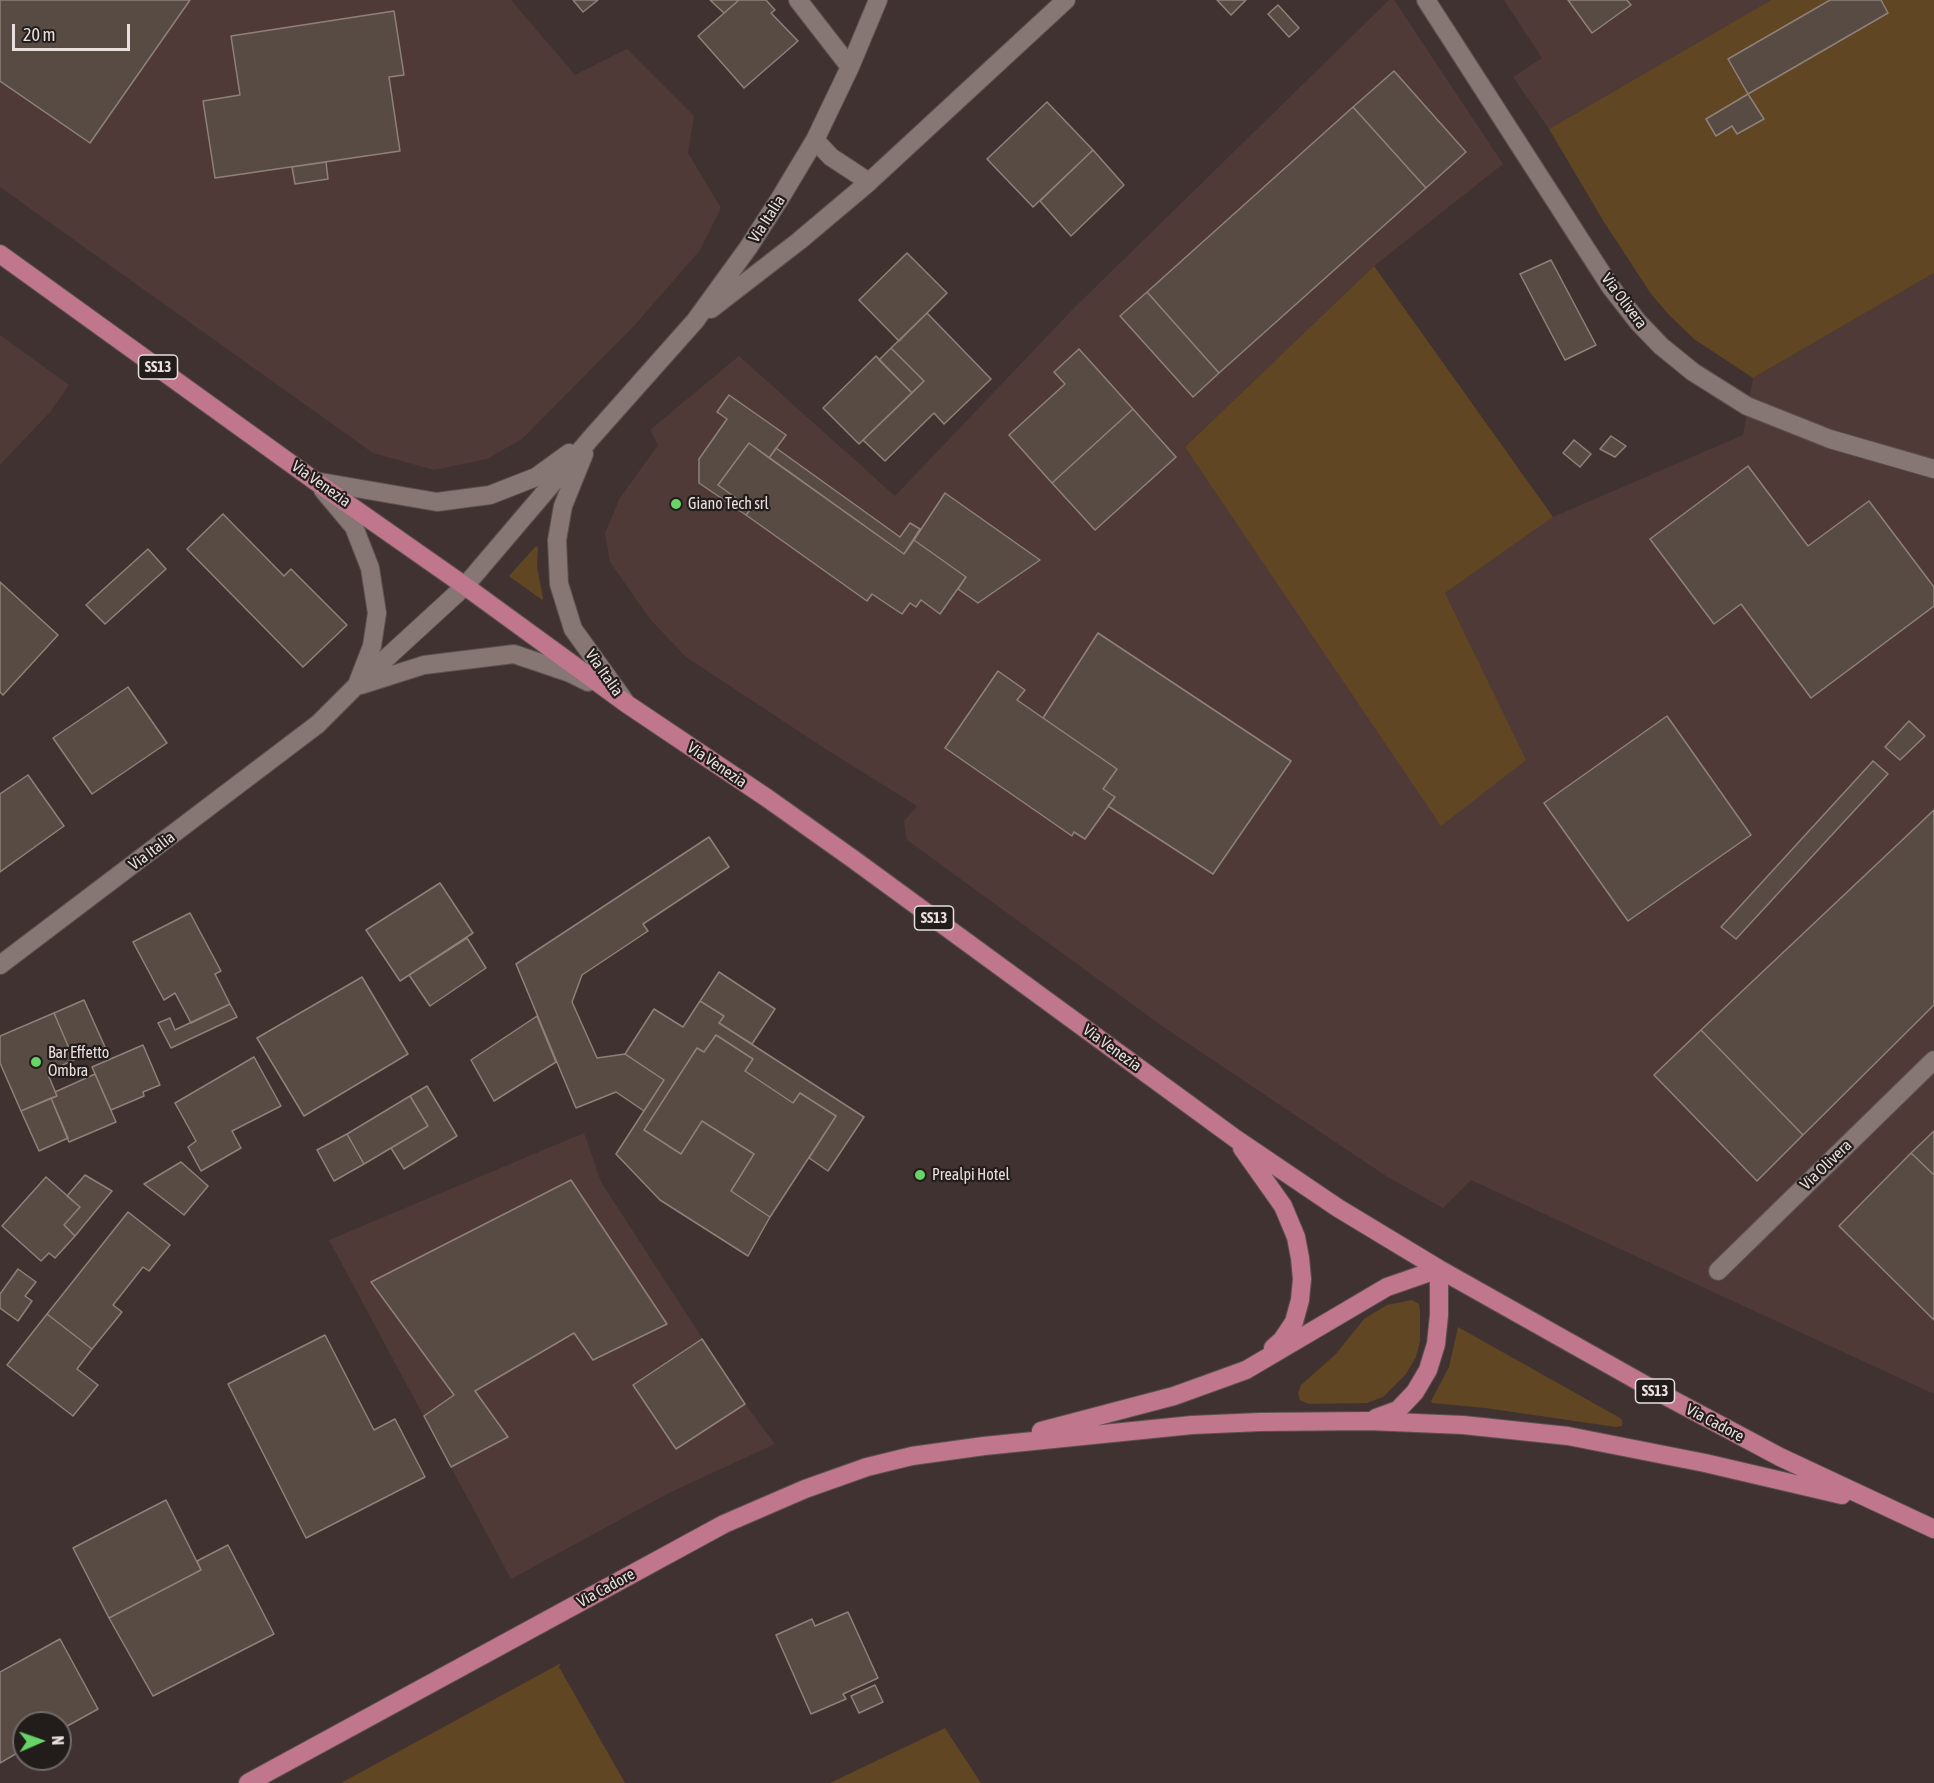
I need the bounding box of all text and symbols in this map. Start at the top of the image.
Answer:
scale bar [15,12,134,50]
text: 20 m [23,24,55,45]
street label: Via Italia [745,192,789,246]
street label: Via Olivera [1597,270,1651,332]
road number: SS13 [138,355,178,379]
street label: Via Venezia [288,457,354,511]
place label: Giano Tech srl [688,494,769,514]
marker: Giano Tech srl [669,497,683,511]
street label: Via Italia [581,646,627,700]
street label: Via Venezia [684,738,750,792]
street label: Via Italia [125,827,179,875]
road number: SS13 [914,906,954,930]
street label: Via Venezia [1079,1020,1145,1076]
place label: Bar Effetto Ombra [48,1043,109,1081]
marker: Bar Effetto Ombra [29,1055,43,1069]
street label: Via Olivera [1796,1136,1856,1194]
place label: Prealpi Hotel [932,1165,1010,1185]
marker: Prealpi Hotel [913,1168,927,1182]
road number: SS13 [1636,1379,1674,1403]
street label: Via Cadore [1683,1400,1747,1446]
street label: Via Cadore [574,1564,638,1612]
north arrow [12,1711,72,1771]
text: N [49,1735,67,1745]

